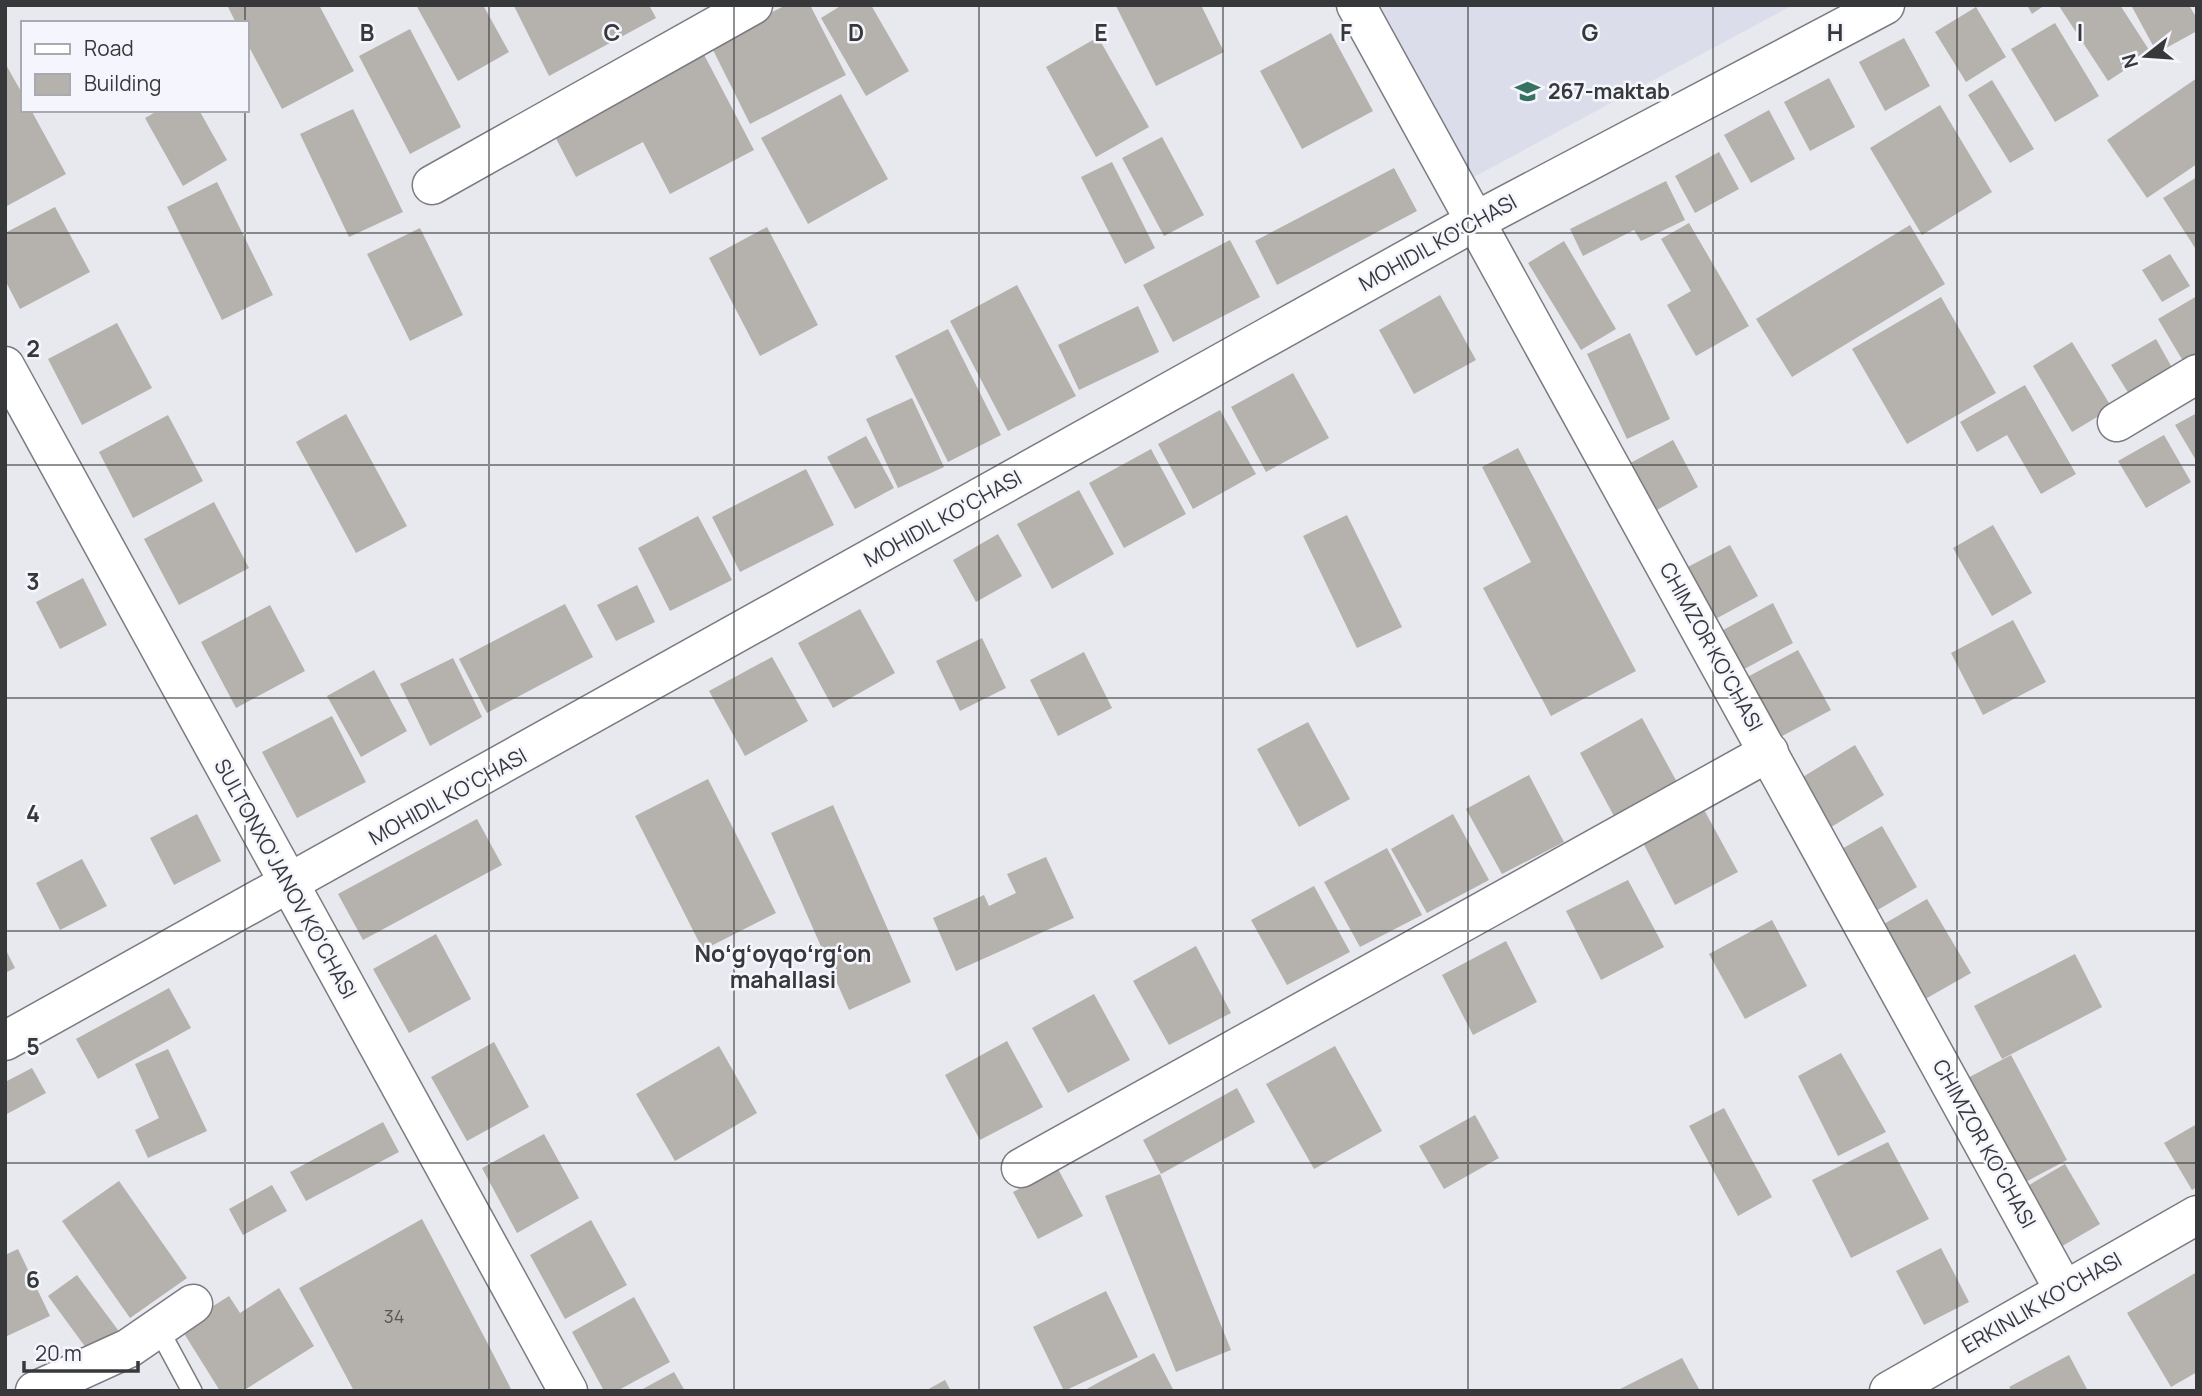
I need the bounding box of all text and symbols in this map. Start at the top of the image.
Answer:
text: B [360,16,374,48]
text: C [604,16,621,48]
text: D [848,16,864,48]
text: E [1094,16,1108,48]
text: F [1340,16,1352,48]
text: G [1582,16,1599,48]
text: H [1827,16,1843,48]
text: I [2077,16,2083,48]
legend [21,21,248,112]
north arrow [2111,21,2181,91]
text: Road [84,34,134,62]
text: N [2115,51,2144,71]
text: Building [84,69,161,97]
place label: 267-maktab [1548,77,1670,105]
school or university icon: 267-maktab [1514,78,1542,106]
street label: MOHIDIL KO'CHASI [1354,187,1522,297]
text: 2 [26,332,40,364]
street label: MOHIDIL KO'CHASI [859,463,1027,573]
street label: CHIMZOR KO'CHASI [1654,557,1770,736]
text: 3 [26,565,40,597]
street label: MOHIDIL KO'CHASI [364,741,532,851]
street label: SULTONXO'JANOV KO'CHASI [208,754,364,1003]
text: 4 [26,797,40,829]
district label: Noʻgʻoyqoʻrgʻon mahallasi [695,937,871,995]
text: 5 [26,1030,40,1062]
street label: CHIMZOR KO'CHASI [1927,1054,2043,1233]
street label: ERKINLIK KO'CHASI [1956,1245,2127,1359]
text: 6 [26,1263,40,1295]
house number: 34 [384,1304,404,1328]
scale bar [24,1330,138,1374]
text: 20 m [35,1339,82,1367]

